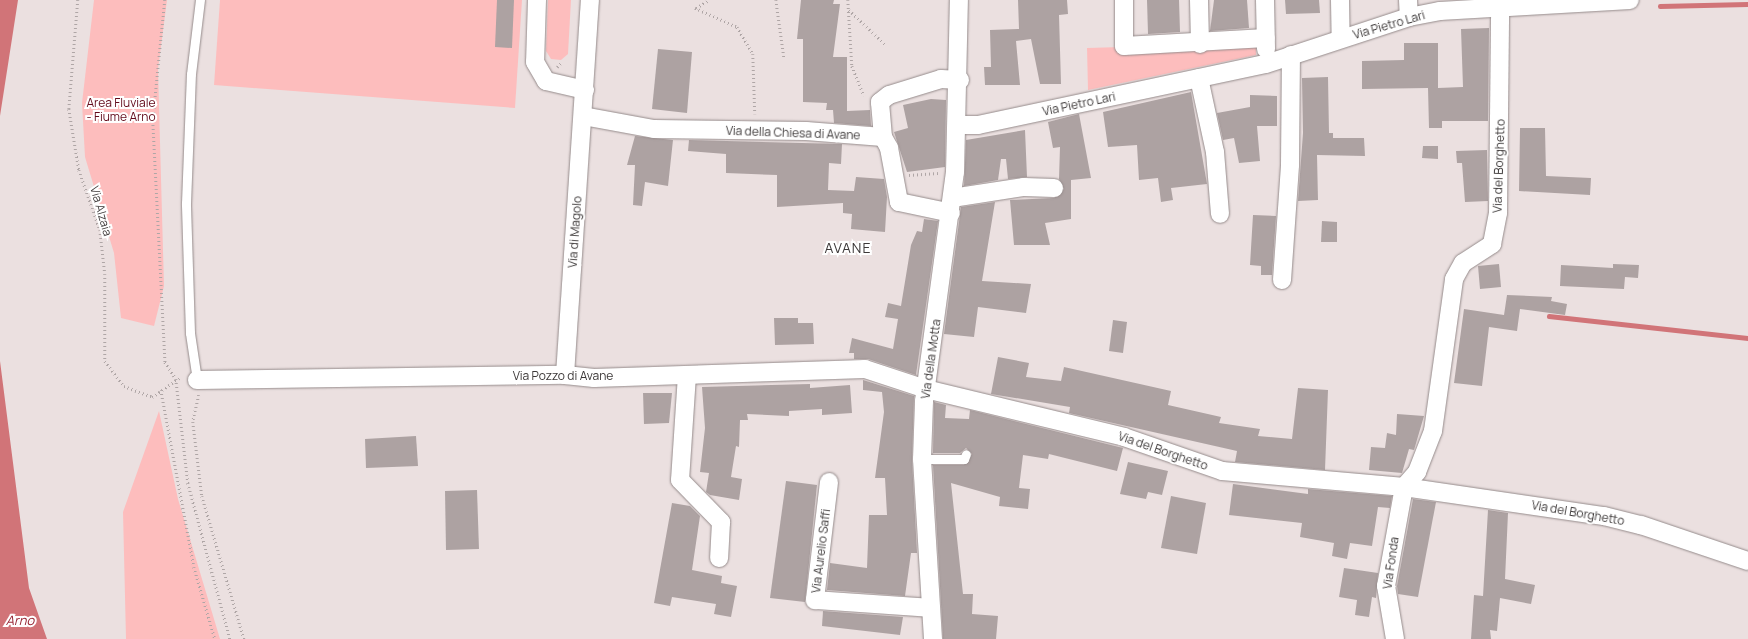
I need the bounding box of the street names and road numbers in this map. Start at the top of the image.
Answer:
street label: Via Pietro Lari [1351,8,1427,42]
street label: Via Pietro Lari [1041,89,1117,119]
street label: Via del Borghetto [1490,119,1508,213]
street label: Via della Chiesa di Avane [726,123,860,143]
street label: Via Alzaia [87,184,115,238]
street label: Via di Magolo [565,196,585,268]
street label: Via della Motta [918,318,944,400]
street label: Via Pozzo di Avane [513,369,613,383]
street label: Via del Borghetto [1116,429,1210,473]
street label: Via del Borghetto [1530,498,1626,528]
street label: Via Aurelio Saffi [809,508,833,594]
street label: Via Fonda [1380,536,1402,590]

